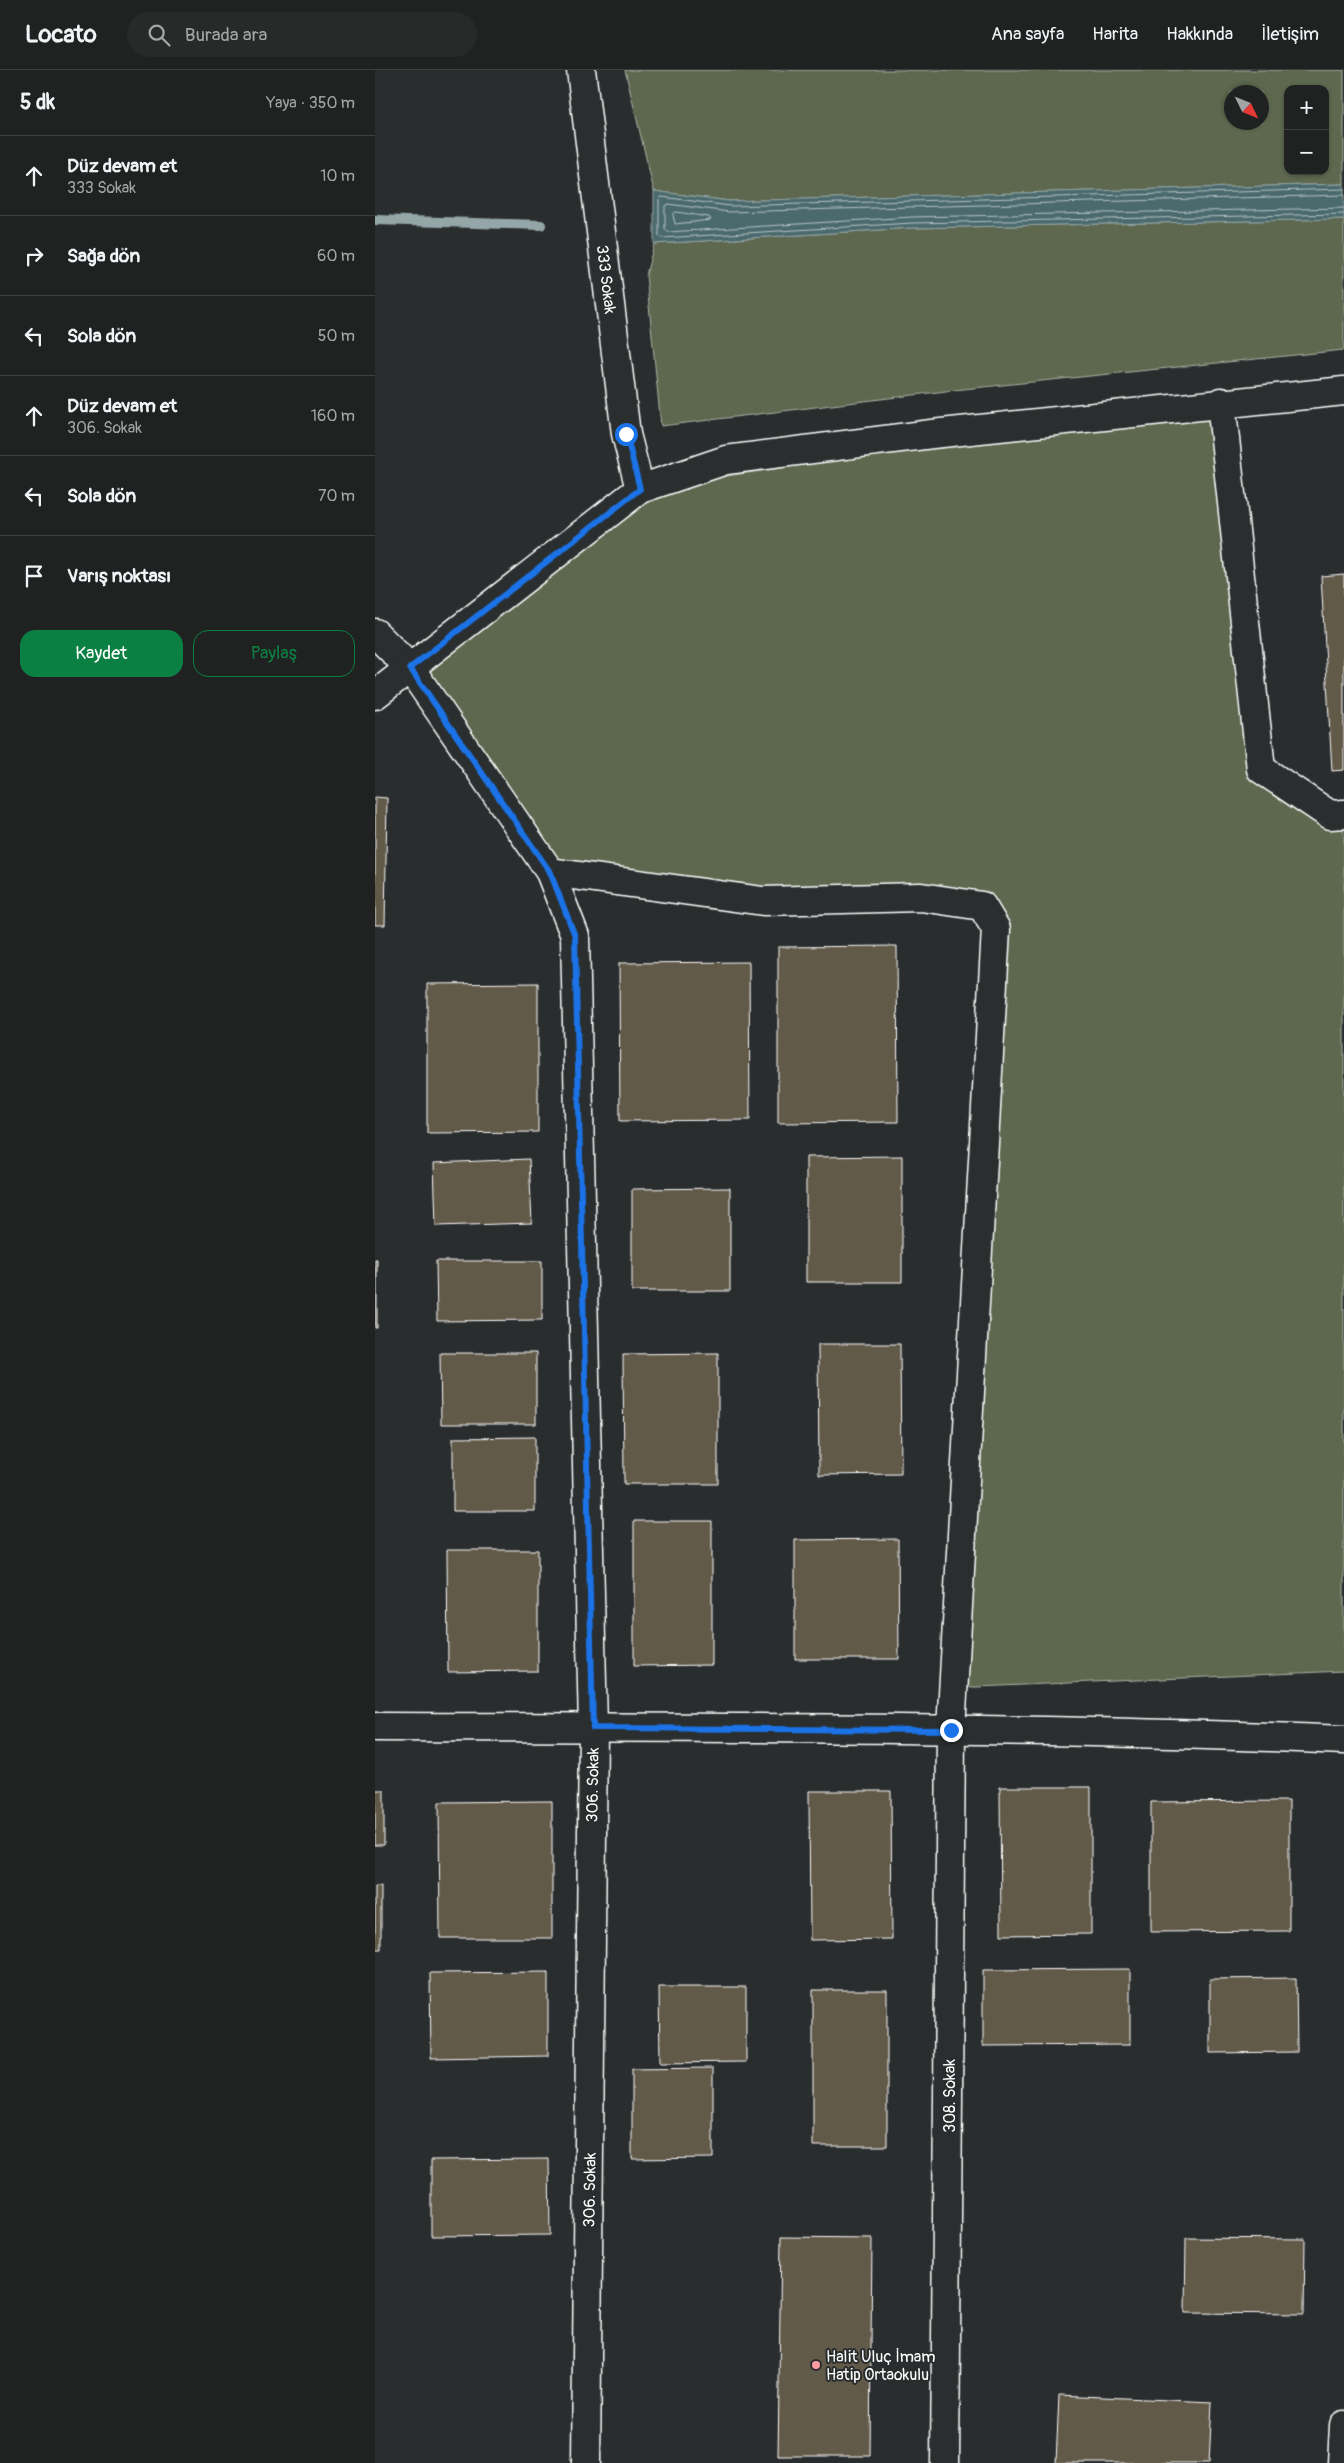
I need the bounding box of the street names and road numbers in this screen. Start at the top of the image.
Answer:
street label: 333 Sokak [592,244,620,315]
street label: 306. Sokak [582,1747,604,1823]
street label: 308. Sokak [940,2059,960,2133]
street label: 306. Sokak [579,2152,601,2228]

